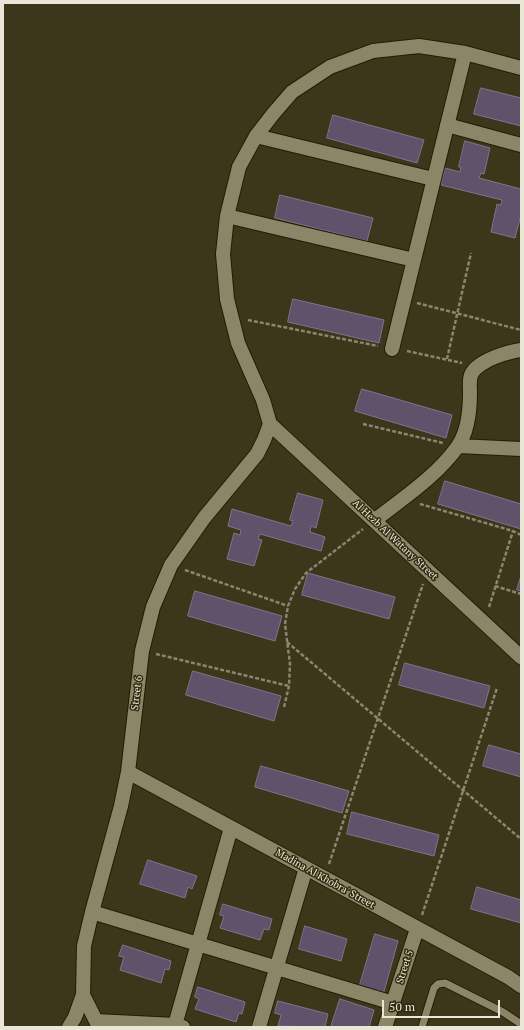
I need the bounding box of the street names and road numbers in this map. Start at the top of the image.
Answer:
street label: Al Hezb Al Watany Street [350,497,440,583]
street label: Street 6 [129,675,145,711]
street label: Madina Al Khobra' Street [273,847,377,911]
street label: Street 5 [394,949,416,985]

